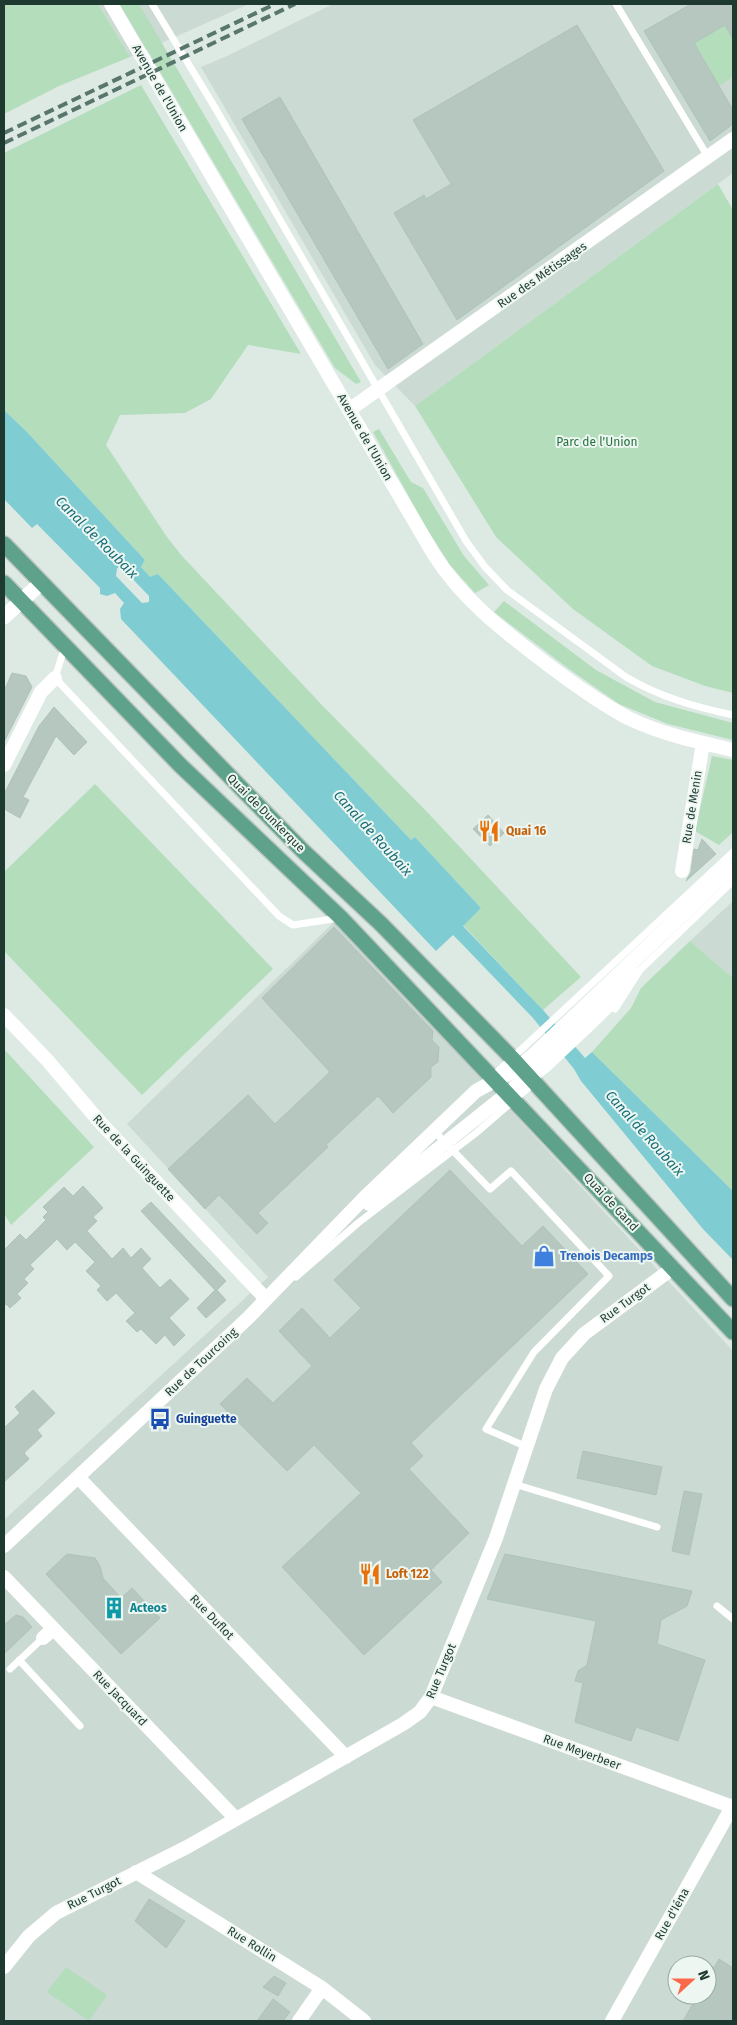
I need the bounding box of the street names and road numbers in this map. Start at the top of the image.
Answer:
street label: Avenue de l'Union [129,42,191,134]
street label: Rue des Métissages [495,239,590,311]
street label: Avenue de l'Union [334,391,396,483]
street label: Rue de Menin [679,769,705,845]
street label: Quai de Dunkerque [224,771,308,855]
street label: Rue de la Guinguette [90,1112,178,1204]
street label: Quai de Gand [581,1170,641,1234]
street label: Rue Turgot [597,1280,653,1326]
street label: Rue de Tourcoing [162,1324,241,1399]
street label: Rue Duflot [187,1592,237,1643]
street label: Rue Turgot [423,1641,459,1701]
street label: Rue Jacquard [90,1667,150,1729]
street label: Rue Meyerbeer [541,1731,623,1773]
street label: Rue Turgot [65,1873,124,1913]
street label: Rue d'Iéna [652,1885,692,1943]
street label: Rue Rollin [225,1923,279,1965]

